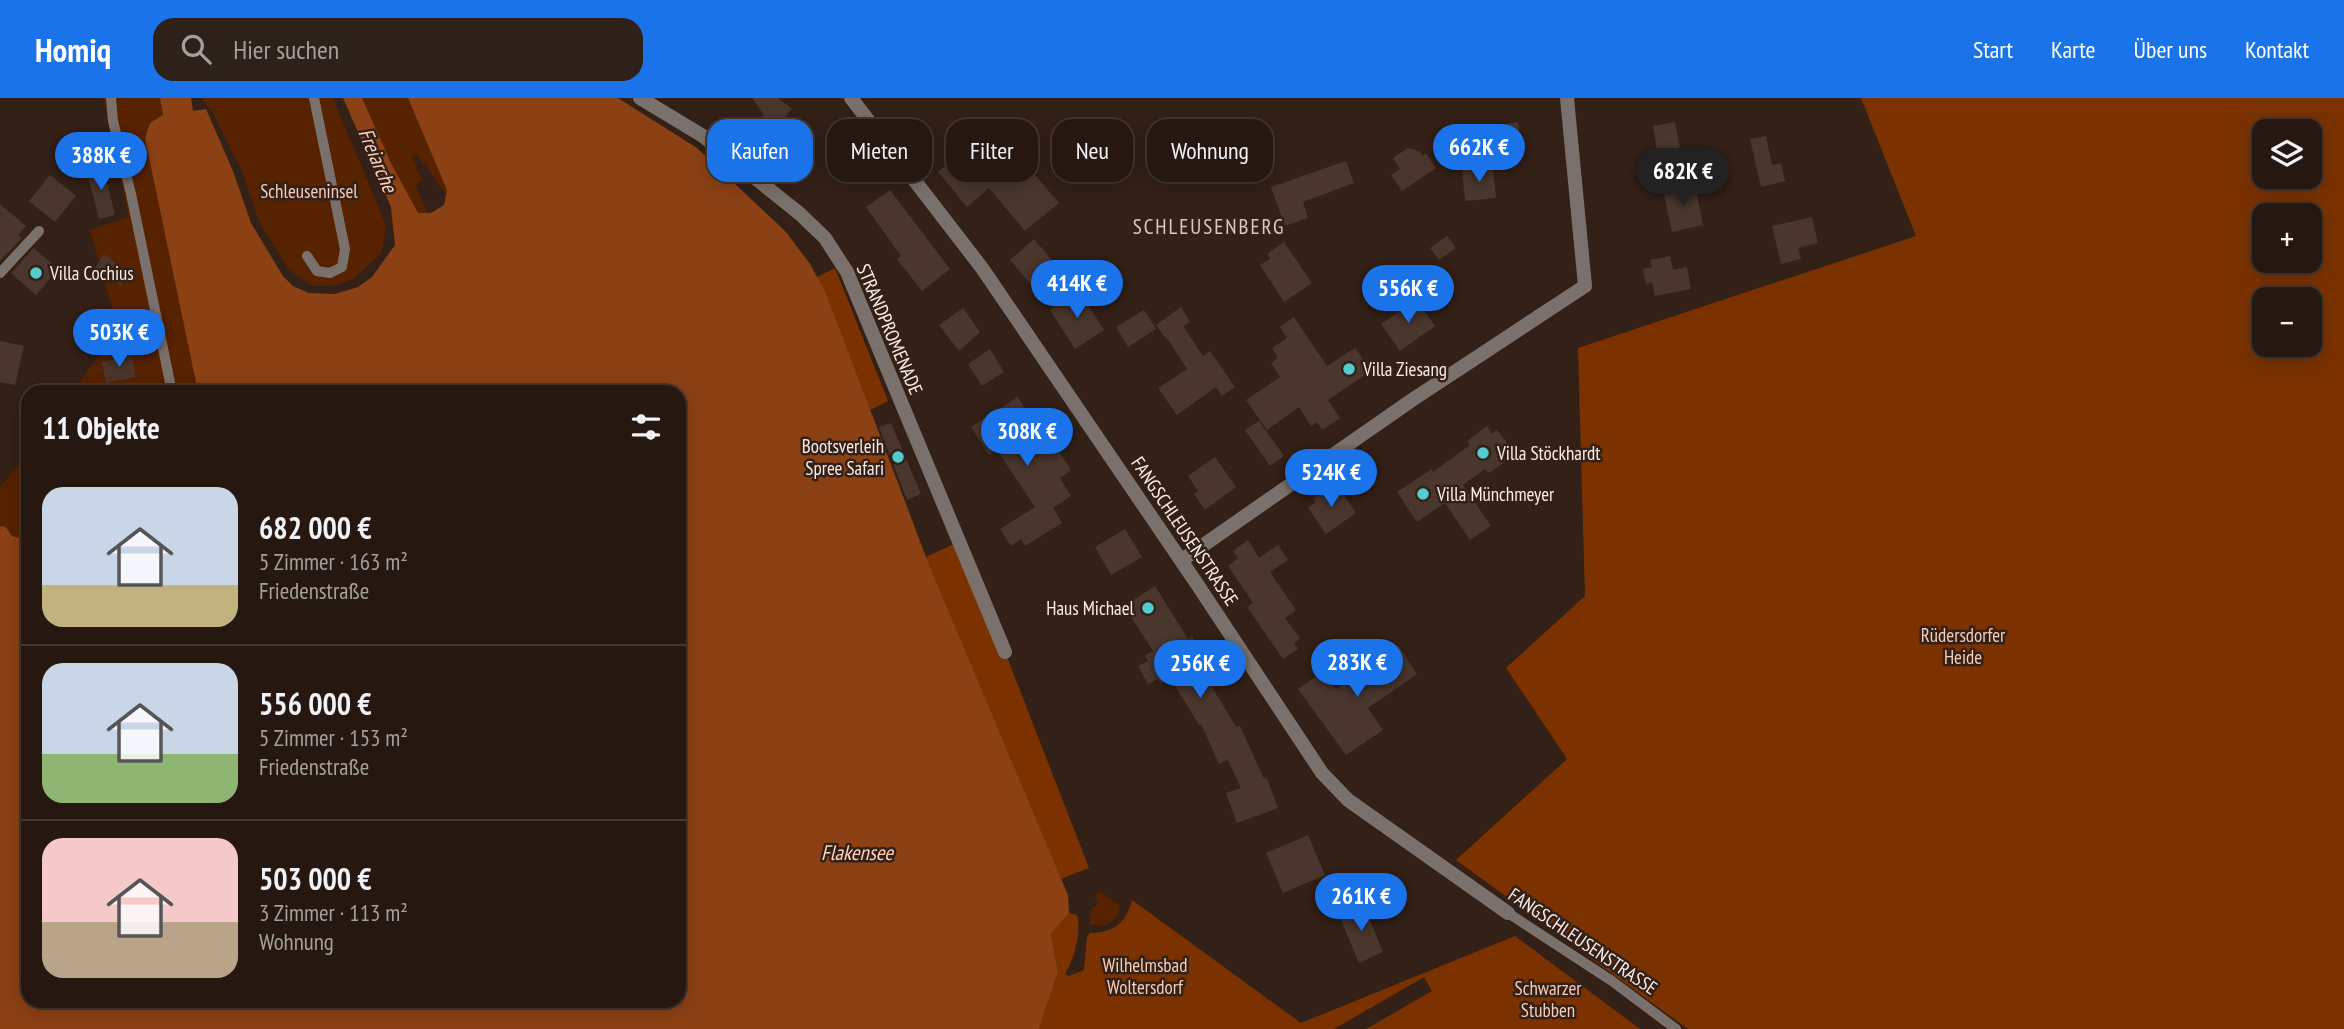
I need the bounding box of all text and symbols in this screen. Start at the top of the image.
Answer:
search box [153,18,643,81]
text: Homiq [35,28,111,71]
icon: search [177,30,215,68]
text: Hier suchen [233,33,339,66]
text: Start [1973,34,2013,65]
text: Karte [2051,34,2096,65]
text: Über uns [2134,34,2207,65]
text: Kontakt [2245,34,2309,65]
chip: Kaufen [707,119,813,182]
chip: Mieten [827,119,932,182]
chip: Filter [946,119,1038,182]
chip: Neu [1052,119,1133,182]
chip: Wohnung [1147,119,1273,182]
map controls [2252,119,2322,357]
button: layers [2252,119,2322,189]
water label: Freiarche [352,124,404,197]
pin: 662K € [1422,125,1536,184]
pin: 388K € [44,132,158,192]
text: 662K € [1449,132,1509,161]
text: 388K € [71,140,131,169]
pin: 682K € [1626,148,1740,208]
text: 682K € [1653,156,1713,185]
park label: Schleuseninsel [260,179,358,203]
button: + [2252,203,2322,273]
district label: SCHLEUSENBERG [1133,213,1285,240]
street label: STRANDPROMENADE [852,260,928,398]
pin: 414K € [1020,260,1134,320]
place label: Villa Cochius [49,261,134,285]
marker: Villa Cochius [28,265,44,281]
pin: 556K € [1351,266,1465,325]
text: 414K € [1047,268,1107,297]
text: 556K € [1378,273,1438,302]
button: − [2252,287,2322,357]
pin: 503K € [62,310,176,369]
text: 503K € [89,317,149,346]
place label: Villa Ziesang [1362,357,1447,381]
marker: Villa Ziesang [1341,361,1357,377]
text: 11 Objekte [42,408,160,447]
icon: filters [627,408,665,446]
pin: 308K € [970,408,1084,468]
text: 308K € [997,416,1057,445]
place label: Bootsverleih Spree Safari [802,434,884,480]
place label: Villa Stöckhardt [1496,441,1601,465]
marker: Villa Stöckhardt [1475,445,1491,461]
marker: Bootsverleih Spree Safari [890,449,906,465]
pin: 524K € [1274,450,1388,509]
street label: FANGSCHLEUSENSTRASSE [1126,452,1244,610]
text: 524K € [1301,457,1361,486]
place label: Villa Münchmeyer [1436,482,1555,506]
marker: Villa Münchmeyer [1415,486,1431,502]
text: 682 000 € [259,508,372,547]
icon: home [98,515,182,599]
text: 5 Zimmer · 163 m² [259,547,408,576]
text: Friedenstraße [259,576,369,605]
place label: Haus Michael [1046,596,1135,620]
marker: Haus Michael [1140,600,1156,616]
park label: Rüdersdorfer Heide [1921,623,2006,669]
pin: 256K € [1143,640,1257,700]
pin: 283K € [1300,640,1414,699]
text: 283K € [1327,647,1387,676]
text: 256K € [1170,648,1230,677]
text: 556 000 € [259,684,372,723]
icon: home [98,691,182,775]
text: 5 Zimmer · 153 m² [259,723,408,752]
text: Friedenstraße [259,752,369,781]
water label: Flakensee [821,839,894,866]
text: 503 000 € [259,859,372,898]
icon: home [98,866,182,950]
pin: 261K € [1304,874,1418,933]
text: 261K € [1331,881,1391,910]
street label: FANGSCHLEUSENSTRASSE [1504,882,1662,1000]
text: 3 Zimmer · 113 m² [259,898,408,927]
text: Wohnung [259,927,334,956]
park label: Wilhelmsbad Woltersdorf [1103,953,1187,999]
park label: Schwarzer Stubben [1515,976,1582,1022]

